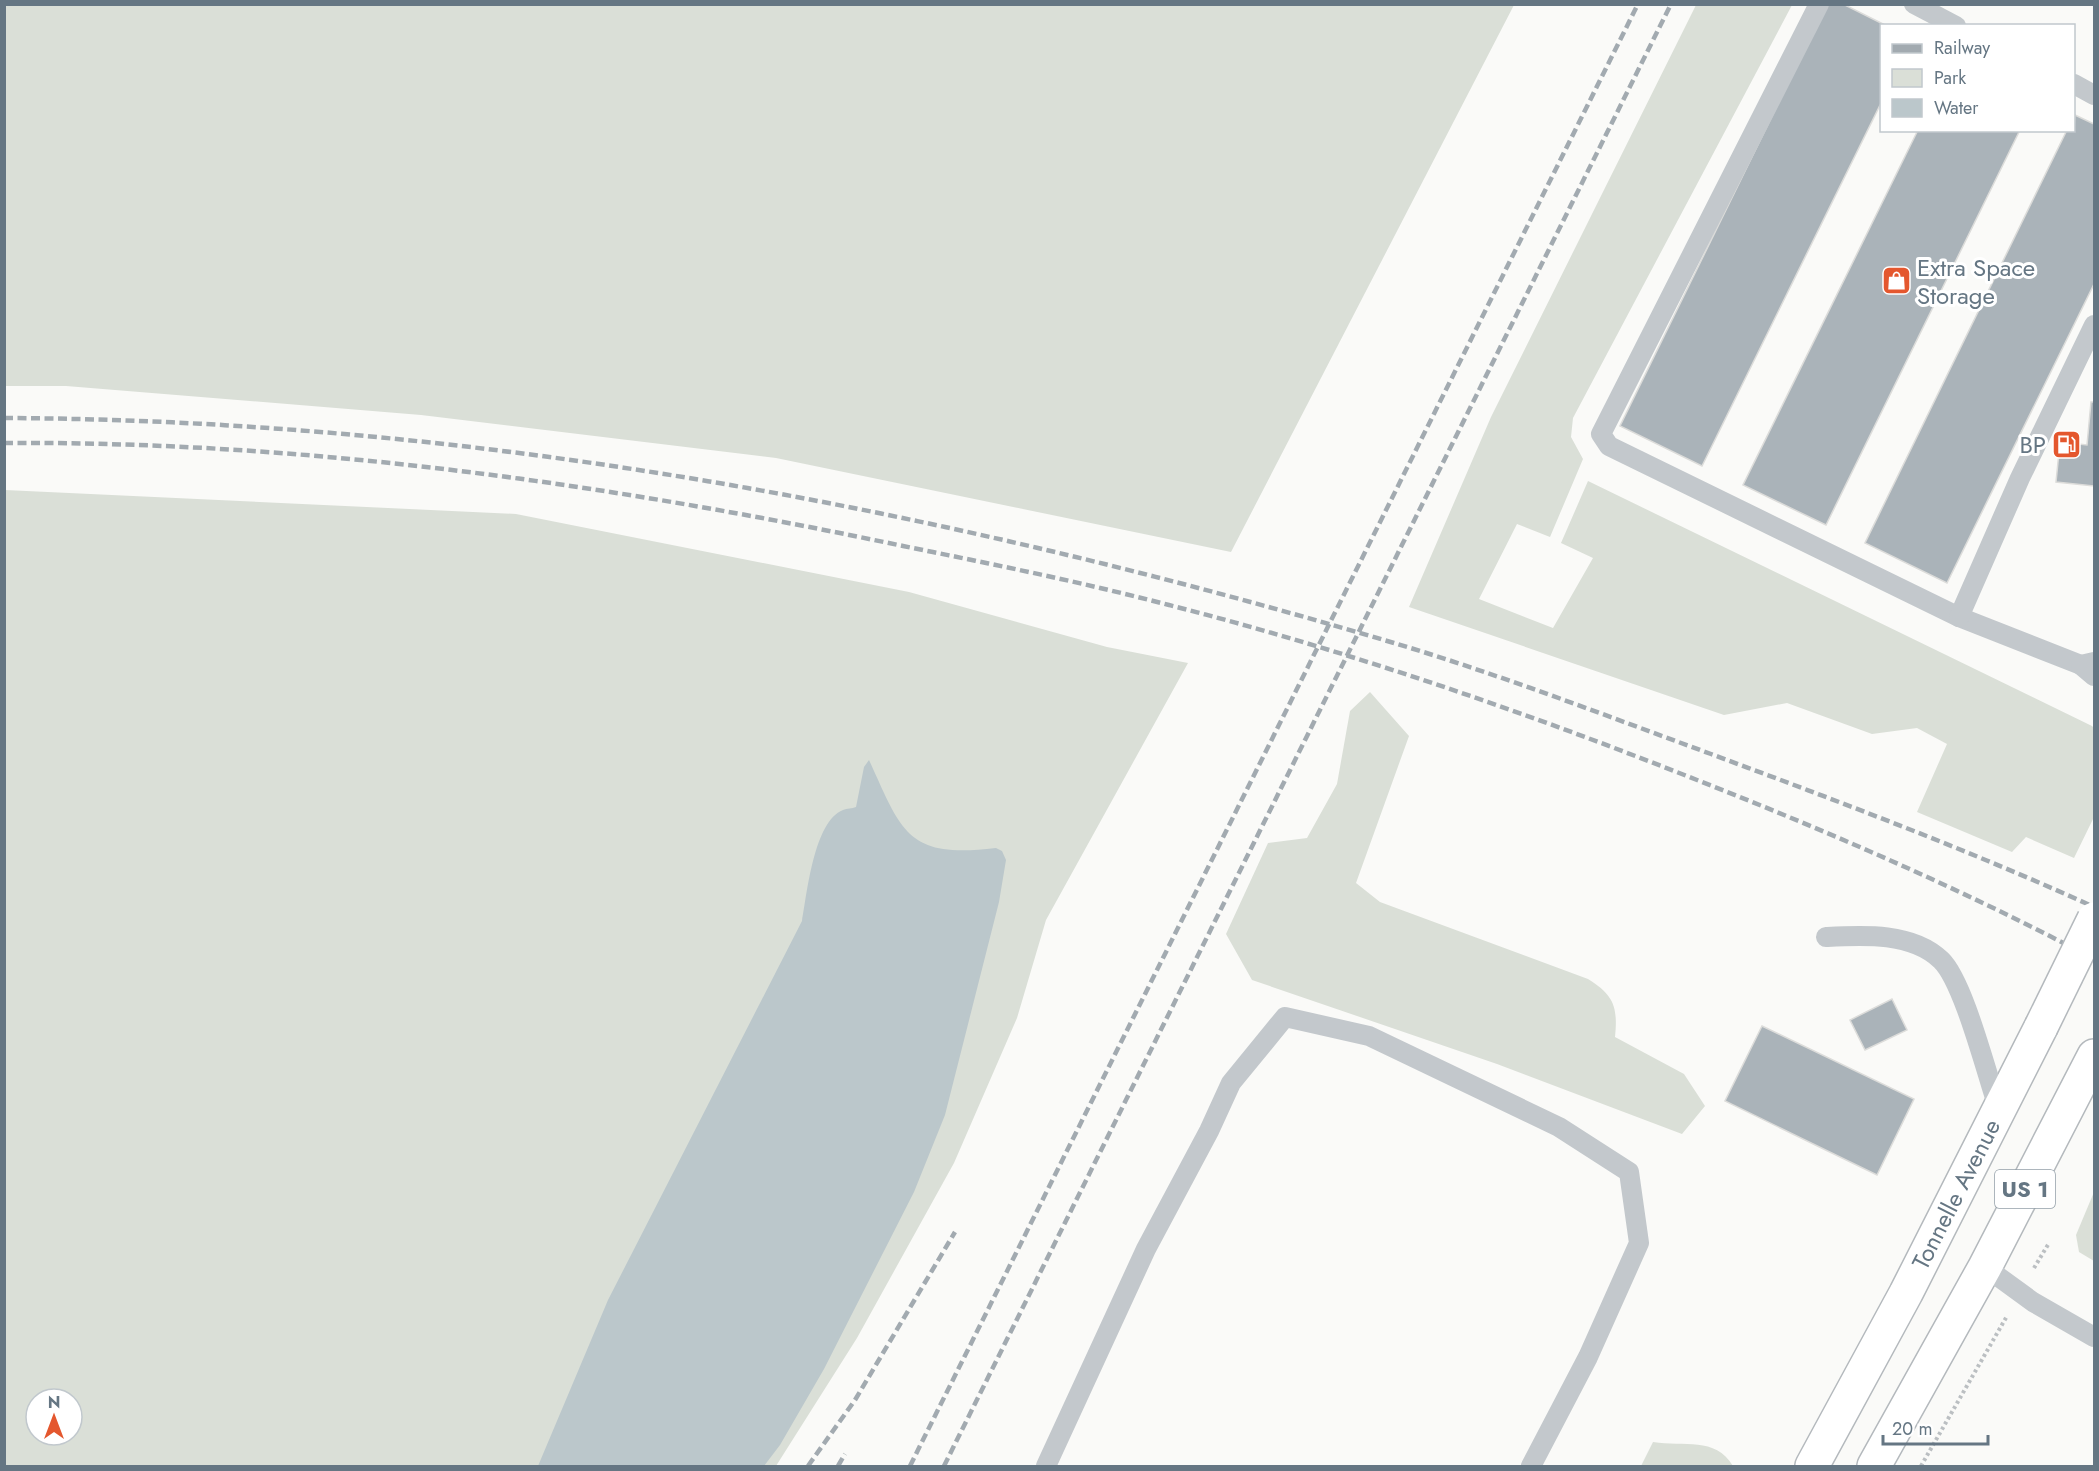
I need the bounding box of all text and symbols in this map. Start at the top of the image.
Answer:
legend [1880,24,2075,132]
text: Railway [1934,35,1990,61]
text: Park [1934,65,1966,91]
text: Water [1934,95,1979,121]
place label: Extra Space Storage [1917,250,2035,313]
shop icon: Extra Space Storage [1880,265,1912,297]
place label: BP [2019,427,2046,462]
fuel station icon: BP [2051,428,2083,460]
street label: Tonnelle Avenue [1903,1113,2009,1275]
road number: US 1 [1995,1170,2055,1208]
north arrow [24,1387,84,1447]
text: N [48,1391,60,1414]
scale bar [1883,1408,1988,1446]
text: 20 m [1892,1416,1932,1442]

